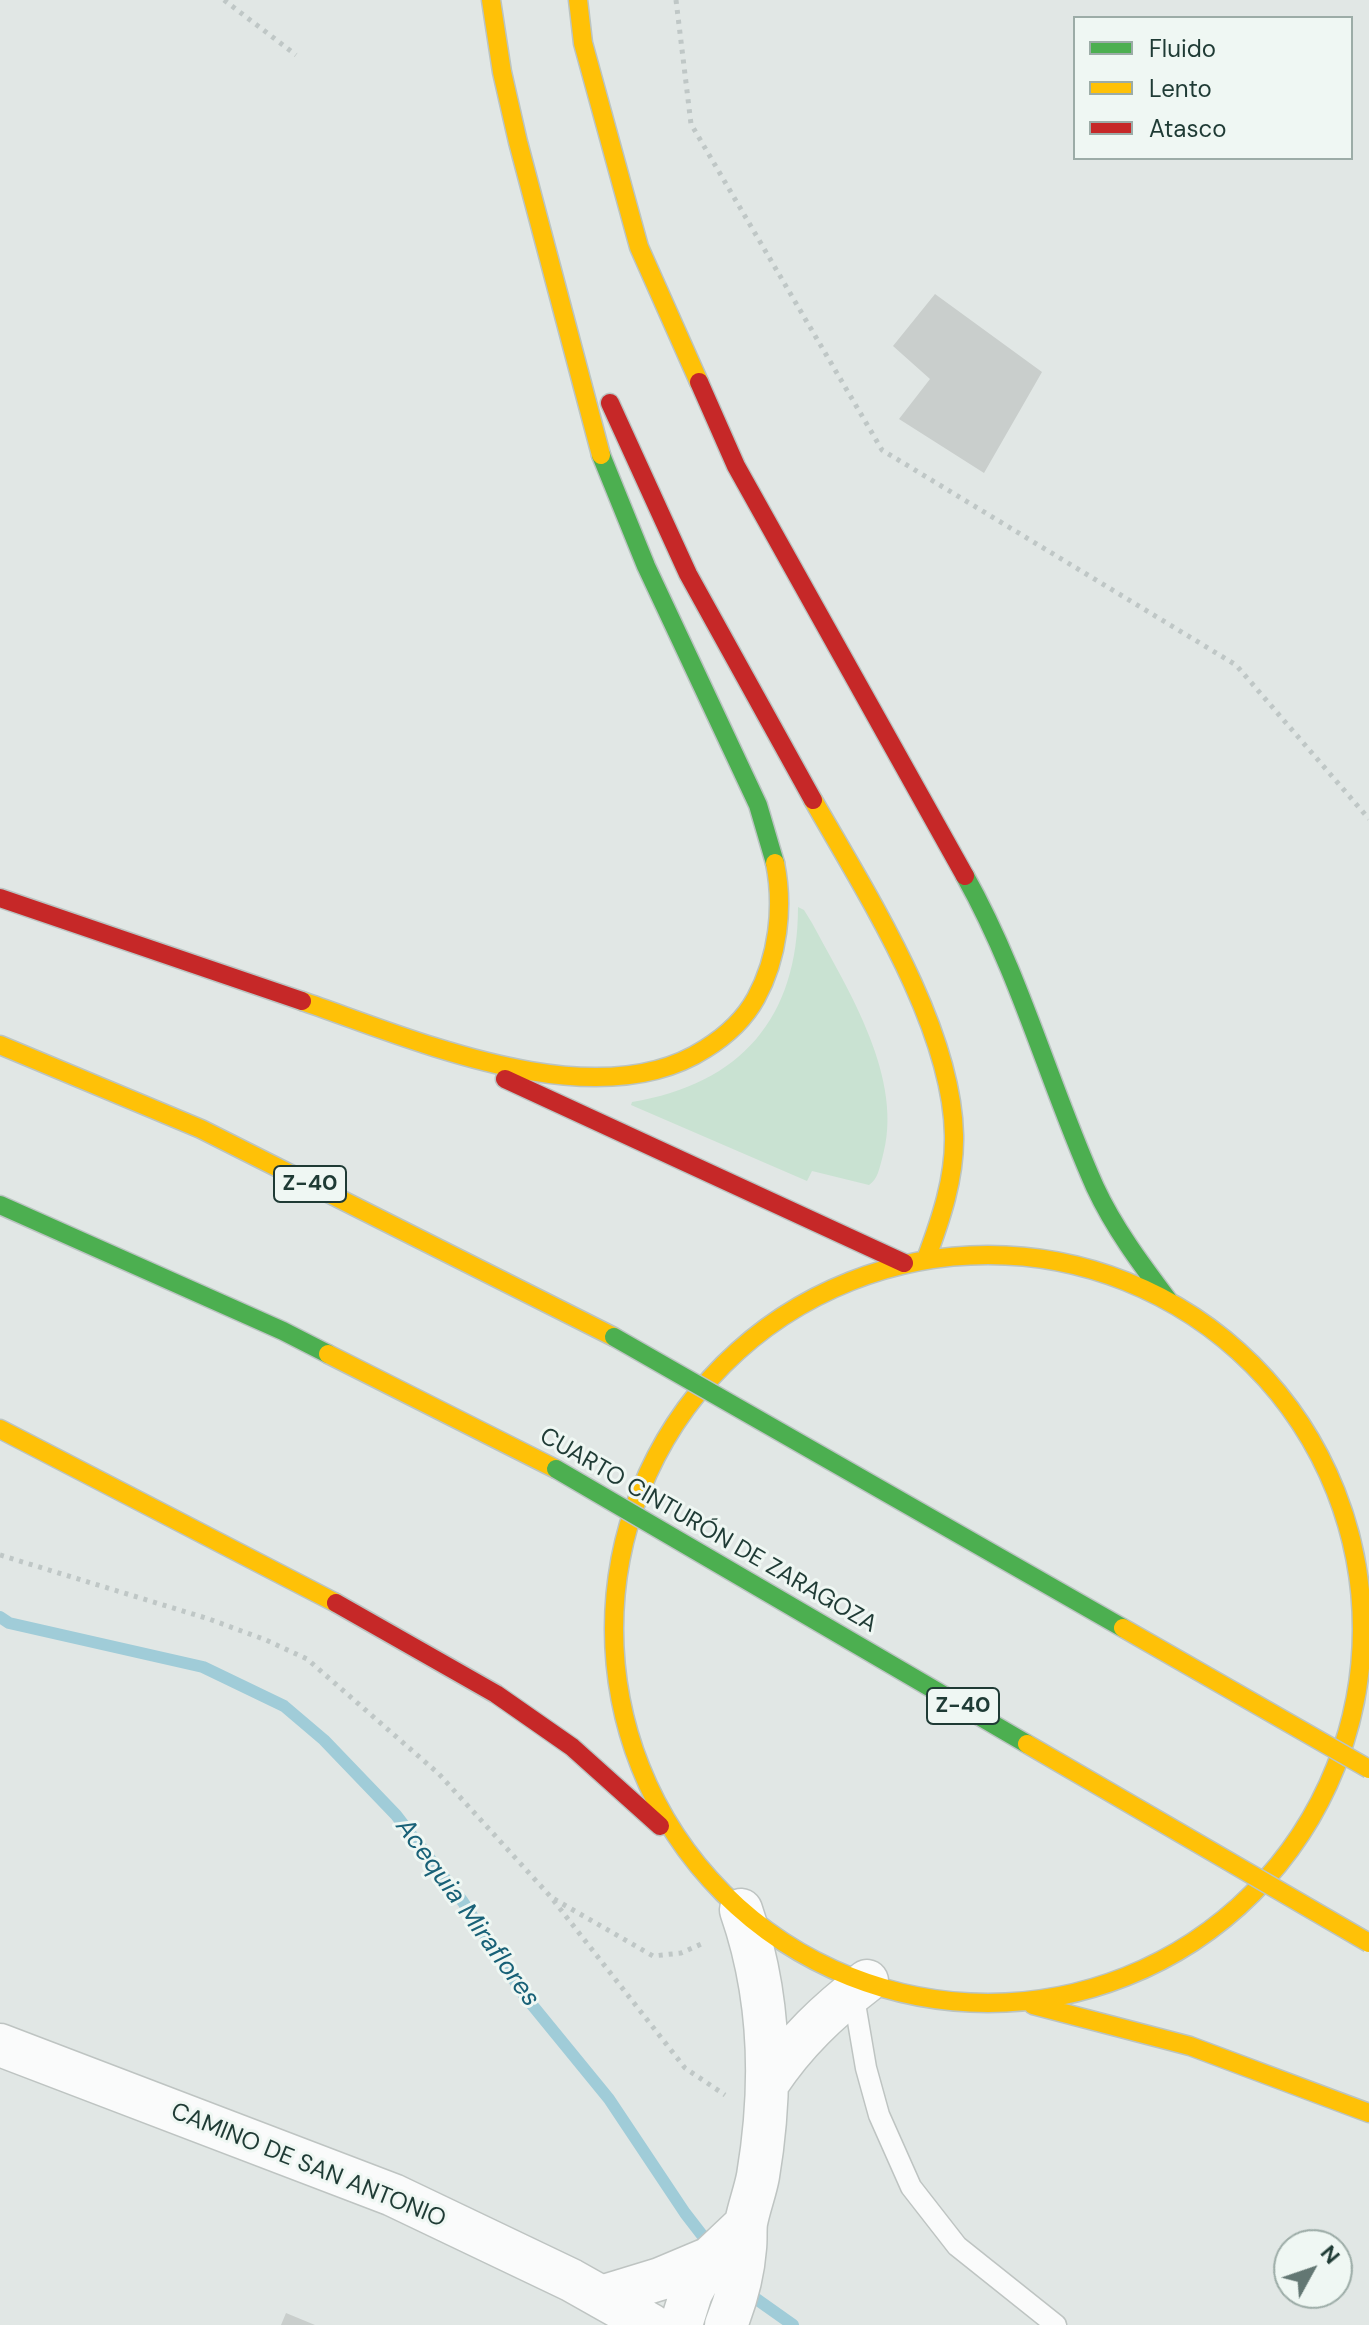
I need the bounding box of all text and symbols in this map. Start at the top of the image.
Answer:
legend [1073,16,1353,160]
text: Fluido [1149,33,1216,64]
text: Lento [1149,73,1212,104]
text: Atasco [1149,113,1226,144]
road number: Z-40 [274,1166,346,1202]
street label: CUARTO CINTURÓN DE ZARAGOZA [534,1422,882,1640]
road number: Z-40 [927,1688,999,1724]
water label: Acequia Miraflores [388,1813,546,2013]
street label: CAMINO DE SAN ANTONIO [166,2098,450,2234]
north arrow [1273,2229,1353,2309]
text: N [1314,2239,1346,2270]

